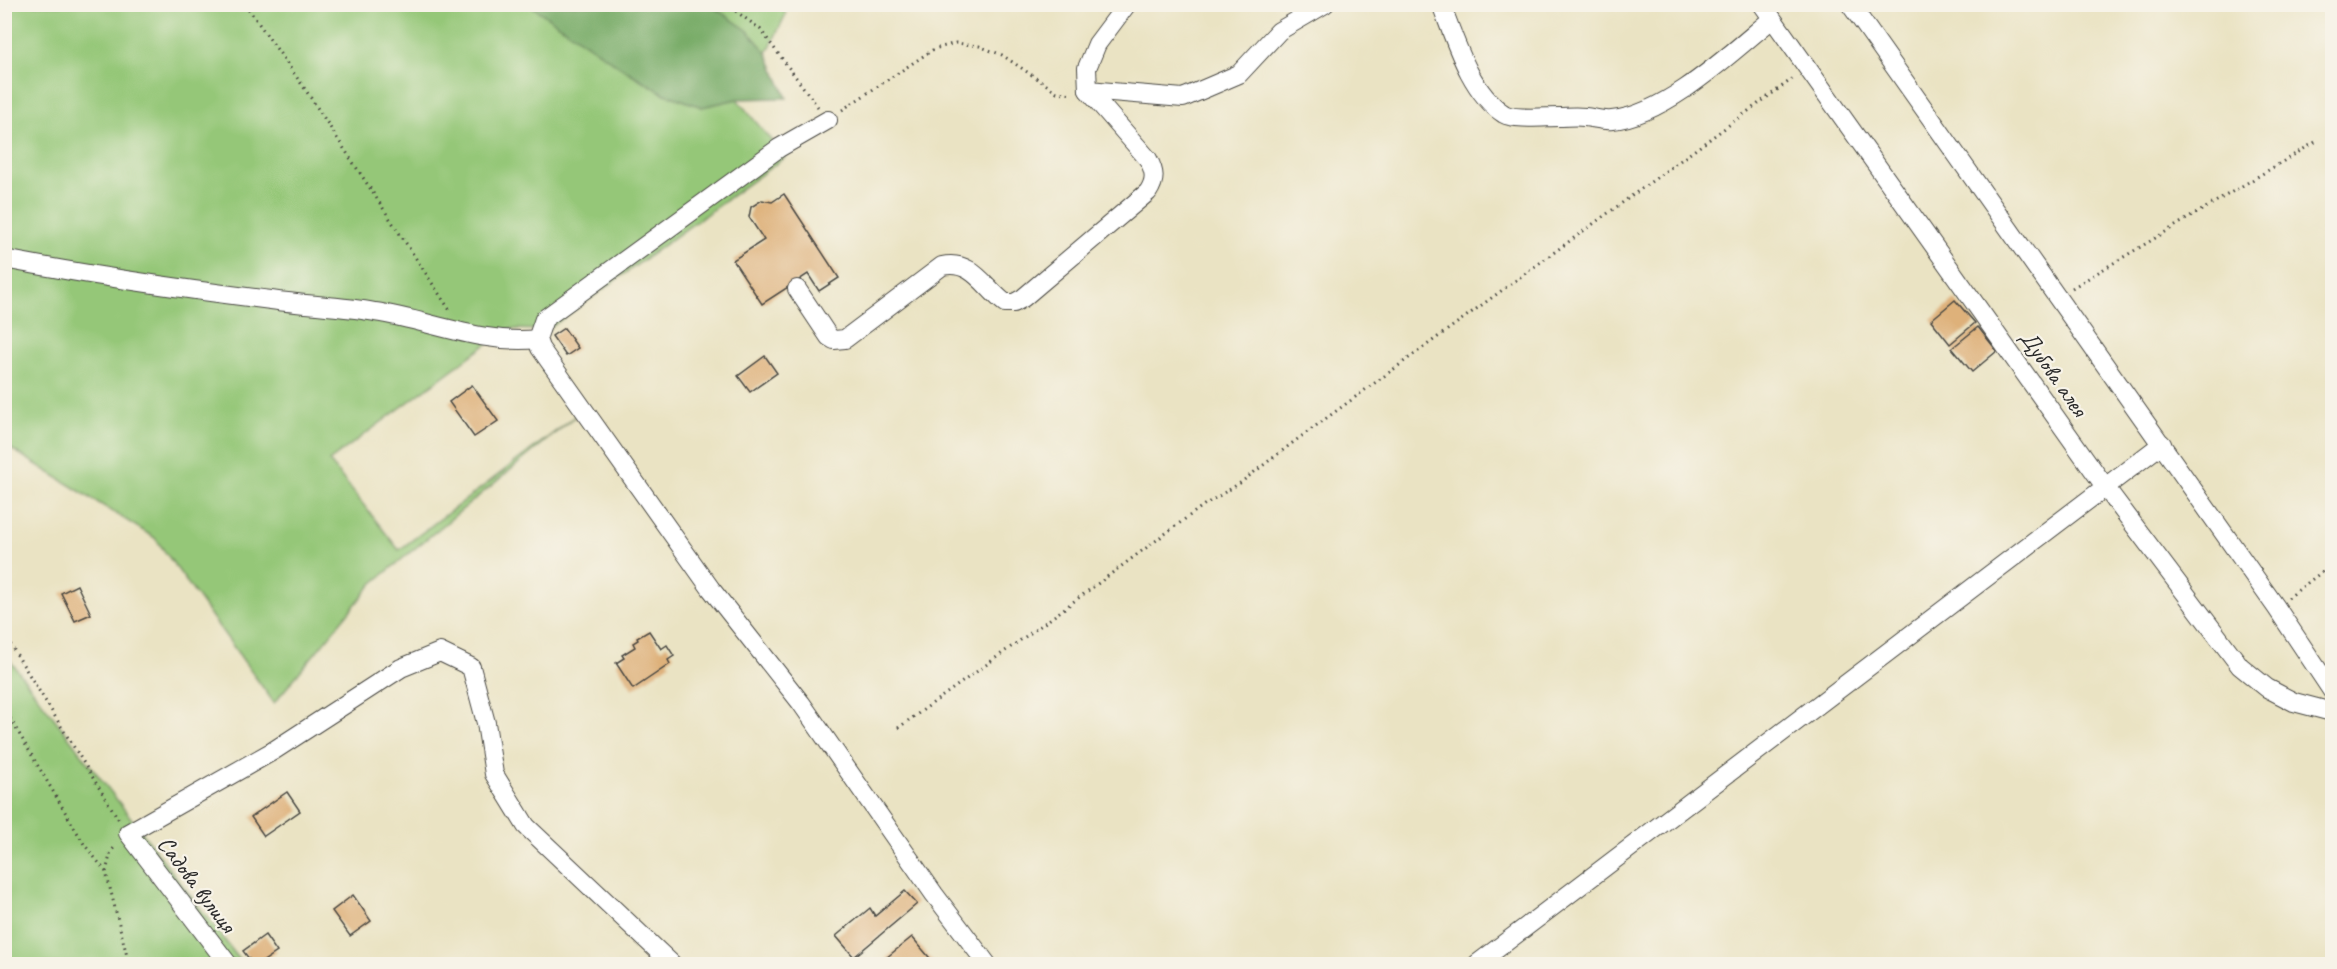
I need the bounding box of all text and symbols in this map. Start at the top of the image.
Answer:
street label: Дубова алея [2013,324,2096,424]
street label: Садова вулиця [151,830,244,940]

